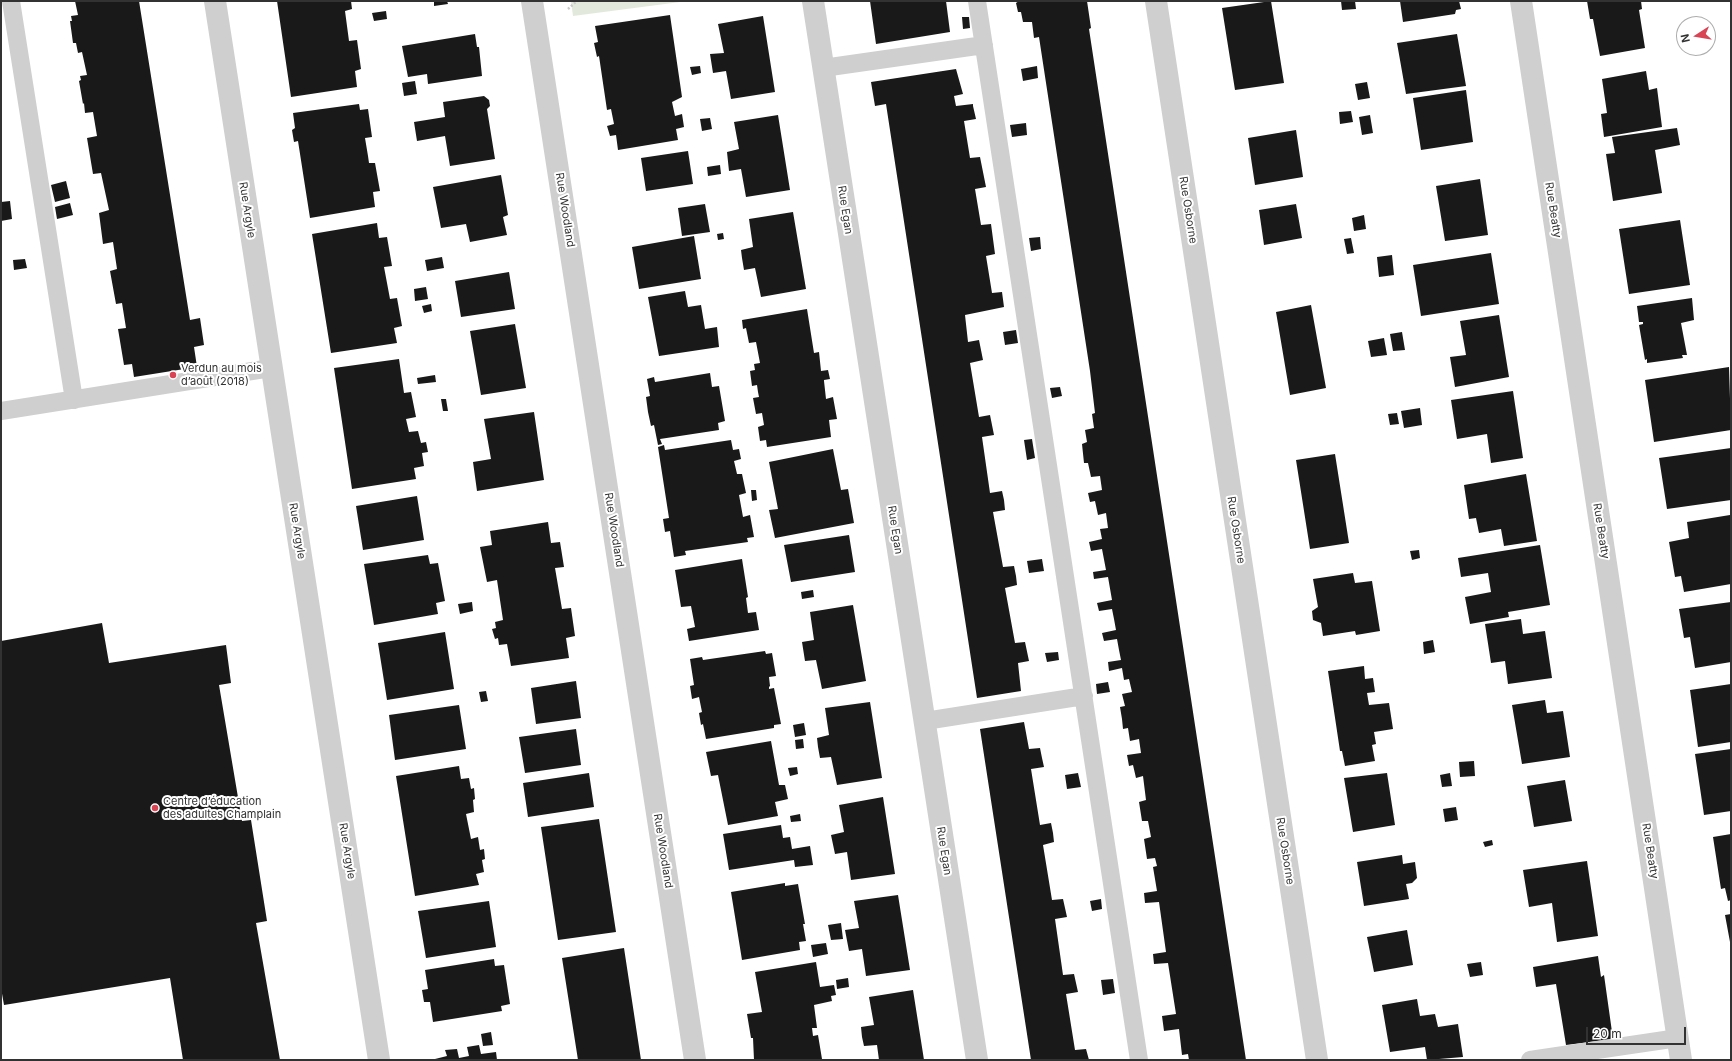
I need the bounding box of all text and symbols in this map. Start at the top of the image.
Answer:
north arrow [1676,16,1716,56]
text: N [1678,33,1693,44]
street label: Rue Woodland [553,172,577,248]
street label: Rue Osborne [1176,175,1200,245]
street label: Rue Argyle [236,181,258,239]
street label: Rue Beatty [1542,181,1564,239]
street label: Rue Egan [835,185,855,235]
place label: Verdun au mois d’août (2018) [181,362,262,388]
marker: Verdun au mois d’août (2018) [168,370,178,380]
street label: Rue Woodland [602,492,626,568]
street label: Rue Osborne [1224,495,1248,565]
street label: Rue Argyle [286,502,308,560]
street label: Rue Beatty [1590,502,1612,560]
street label: Rue Egan [885,505,905,555]
place label: Centre d’éducation des adultes Champlain [163,795,281,821]
marker: Centre d’éducation des adultes Champlain [150,803,160,813]
street label: Rue Woodland [651,813,675,889]
street label: Rue Osborne [1273,816,1297,886]
street label: Rue Argyle [336,822,358,880]
street label: Rue Beatty [1639,822,1661,880]
street label: Rue Egan [934,826,954,876]
scale bar [1588,1019,1688,1045]
text: 20 m [1593,1026,1622,1041]

